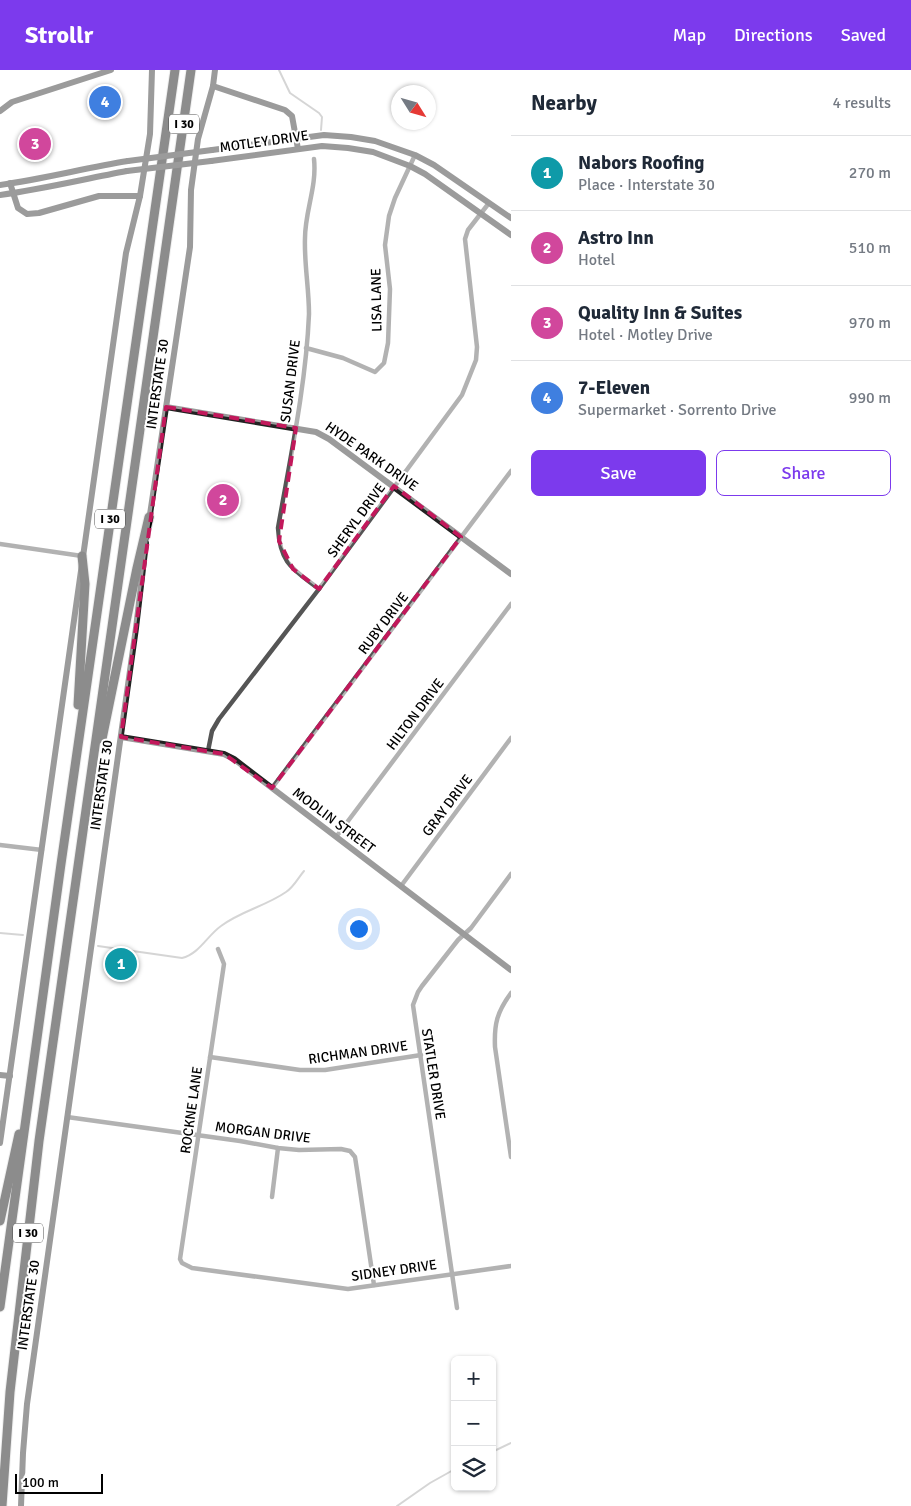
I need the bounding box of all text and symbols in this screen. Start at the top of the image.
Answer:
text: Strollr [25,20,93,50]
text: Map [673,24,706,46]
text: Directions [734,24,813,46]
text: Saved [841,24,886,46]
pin: 4 [89,83,121,121]
north arrow [391,85,436,130]
text: Nearby [531,90,597,116]
text: 4 results [832,93,891,113]
road number: I 30 [169,114,199,134]
pin: 3 [19,125,51,163]
street label: MOTLEY DRIVE [218,127,310,156]
text: Nabors Roofing [578,151,704,175]
text: 1 [543,163,551,183]
text: 270 m [849,163,891,183]
text: Place · Interstate 30 [578,175,715,195]
text: Astro Inn [578,226,654,250]
text: 2 [543,238,551,258]
text: 510 m [849,238,891,258]
text: Hotel [578,250,615,270]
street label: LISA LANE [367,268,386,332]
text: Quality Inn & Suites [578,301,742,325]
text: 3 [543,313,551,333]
text: 970 m [849,313,891,333]
text: Hotel · Motley Drive [578,325,713,345]
street label: INTERSTATE 30 [143,338,172,430]
street label: SUSAN DRIVE [277,338,304,424]
text: 7-Eleven [578,376,650,400]
text: 4 [543,388,551,408]
text: 990 m [849,388,891,408]
text: Supermarket · Sorrento Drive [578,400,777,420]
street label: HYDE PARK DRIVE [322,418,422,495]
button: Save [531,450,706,496]
button: Share [716,450,891,496]
street label: SHERYL DRIVE [324,480,389,561]
pin: 2 [207,481,239,519]
road number: I 30 [95,509,125,528]
street label: RUBY DRIVE [355,589,412,658]
street label: HILTON DRIVE [383,675,448,753]
street label: INTERSTATE 30 [87,739,116,831]
street label: GRAY DRIVE [419,771,476,840]
street label: MODLIN STREET [289,784,378,857]
your location [346,916,372,942]
pin: 1 [105,945,137,983]
street label: STATLER DRIVE [418,1027,449,1121]
street label: RICHMAN DRIVE [307,1037,409,1068]
street label: ROCKNE LANE [177,1065,206,1155]
street label: MORGAN DRIVE [214,1118,312,1147]
road number: I 30 [13,1224,43,1242]
street label: SIDNEY DRIVE [350,1256,438,1285]
street label: INTERSTATE 30 [14,1259,43,1351]
map controls [451,1356,496,1491]
button: + [451,1356,496,1401]
button: − [451,1401,496,1446]
button: layers [451,1446,496,1491]
scale bar [15,1471,102,1494]
text: 100 m [22,1474,59,1491]

